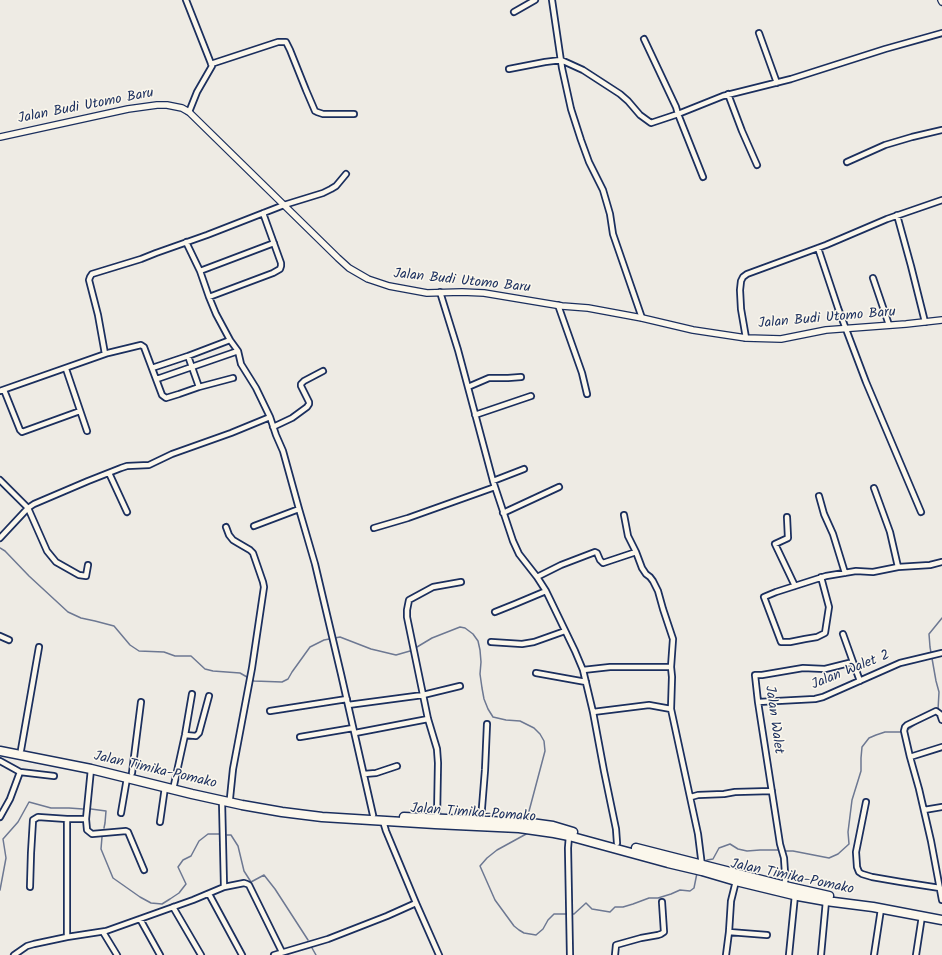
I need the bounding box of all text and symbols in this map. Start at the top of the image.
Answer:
street label: Jalan Budi Utomo Baru [17,86,155,128]
street label: Jalan Budi Utomo Baru [393,266,531,298]
street label: Jalan Budi Utomo Baru [758,305,896,333]
street label: Jalan Walet 2 [810,648,892,694]
street label: Jalan Walet [760,685,786,755]
street label: Jalan Timika-Pomako [92,749,218,793]
street label: Jalan Timika-Pomako [410,801,536,827]
street label: Jalan Timika-Pomako [729,857,855,899]

